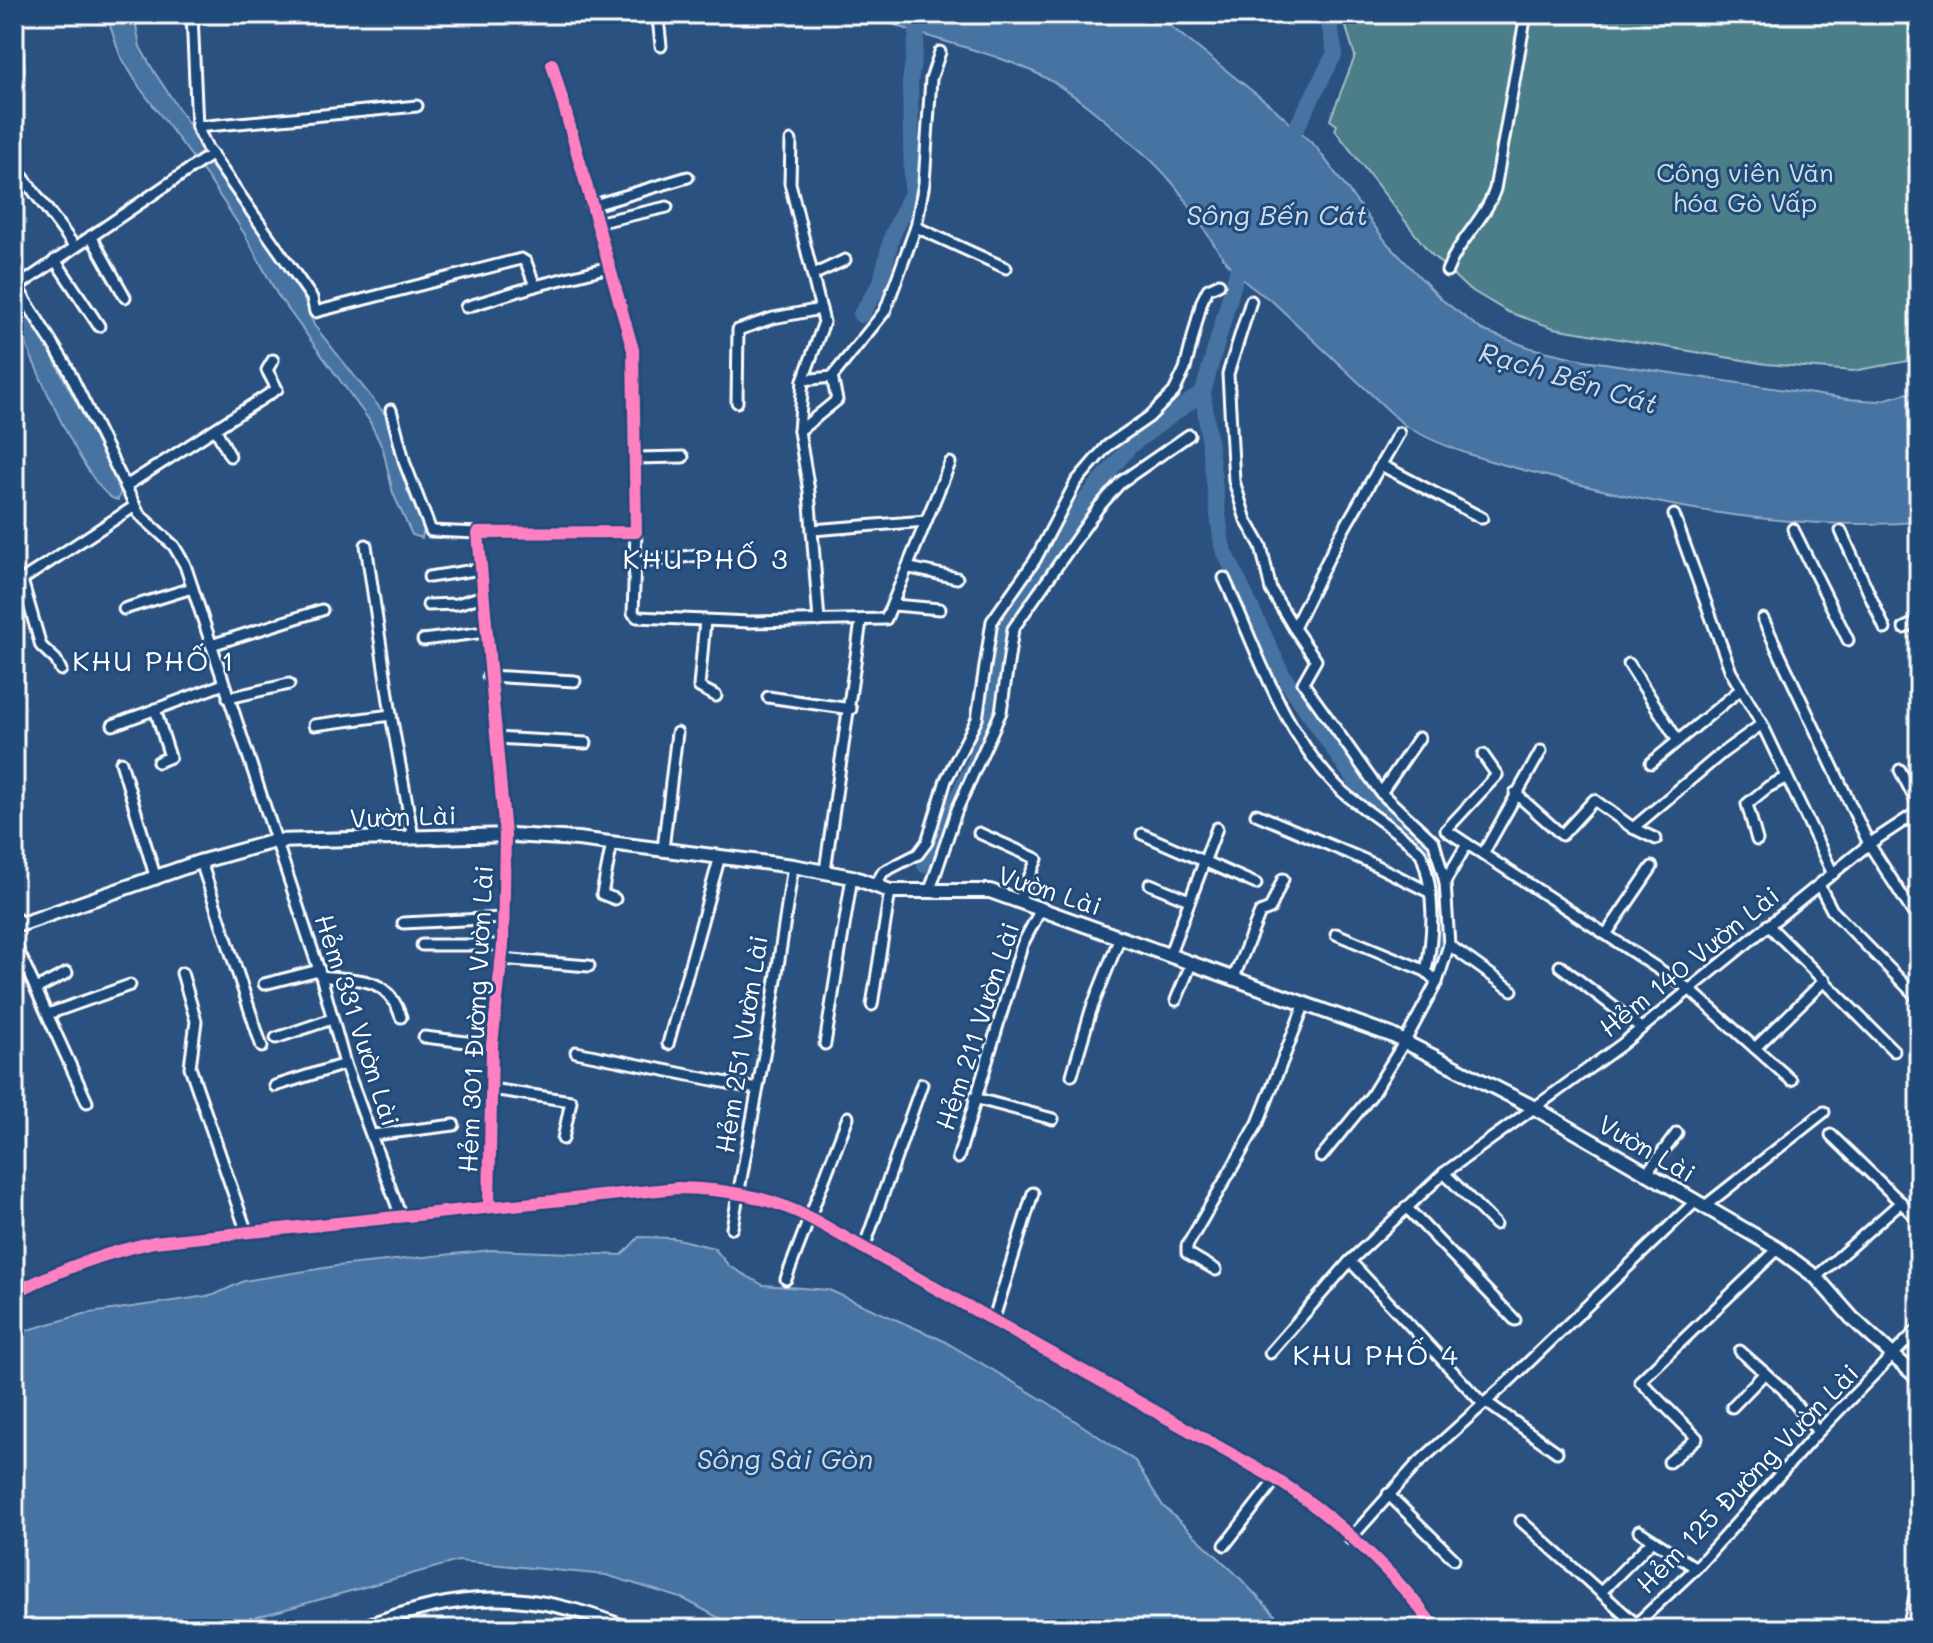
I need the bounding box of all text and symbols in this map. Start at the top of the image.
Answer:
park label: Công viên Văn hóa Gò Vấp [1656,155,1834,219]
water label: Sông Bến Cát [1186,196,1368,232]
water label: Rạch Bến Cát [1475,333,1663,421]
district label: KHU PHỐ 3 [622,540,790,576]
district label: KHU PHỐ 1 [72,642,236,678]
street label: Vườn Lài [349,797,457,835]
street label: Vườn Lài [994,857,1106,923]
street label: Hẻm 301 Đường Vườn Lài [450,864,500,1174]
street label: Hẻm 140 Vườn Lài [1592,878,1786,1044]
street label: Hẻm 331 Vườn Lài [308,910,408,1130]
street label: Hẻm 211 Vườn Lài [927,918,1027,1134]
street label: Hẻm 251 Vườn Lài [707,933,775,1155]
street label: Vườn Lài [1592,1107,1702,1189]
district label: KHU PHỐ 4 [1292,1336,1460,1372]
street label: Hẻm 125 Đường Vườn Lài [1628,1356,1866,1600]
water label: Sông Sài Gòn [697,1440,873,1476]

